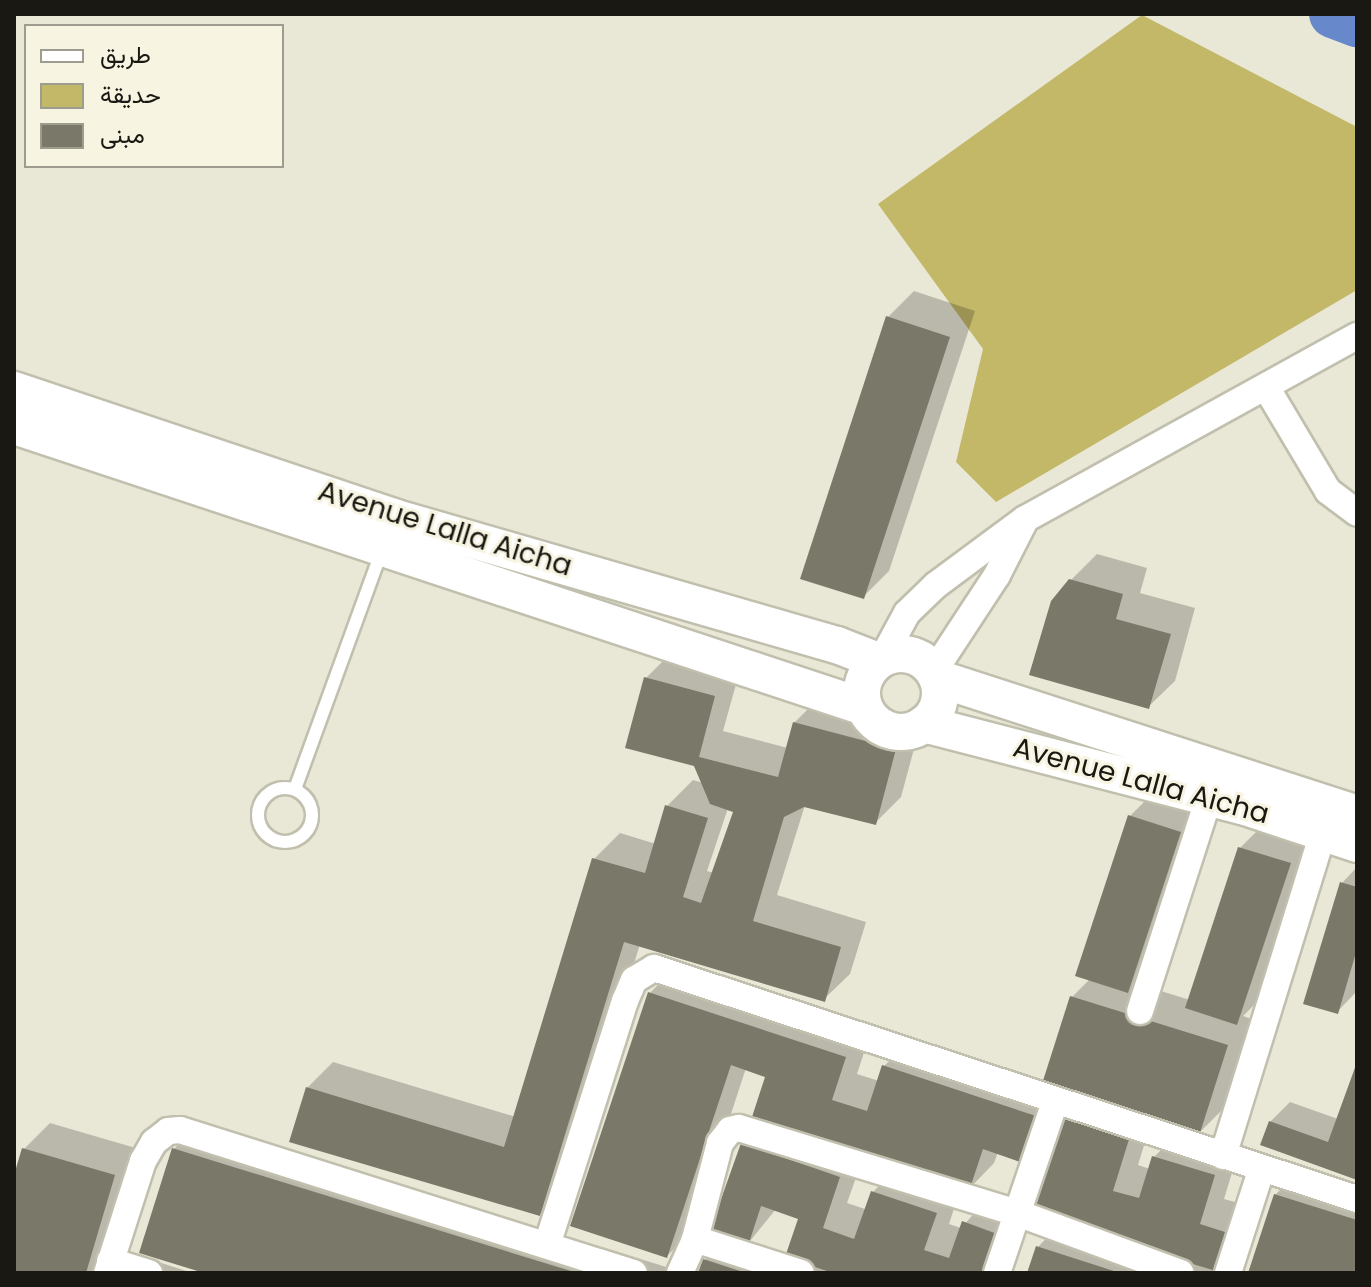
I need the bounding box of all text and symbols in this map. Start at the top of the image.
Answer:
legend [24,24,284,168]
text: طريق [100,38,151,71]
text: حديقة [100,78,161,111]
text: مبنى [100,118,145,151]
street label: Avenue Lalla Aicha [314,474,576,584]
street label: Avenue Lalla Aicha [1009,731,1273,831]

